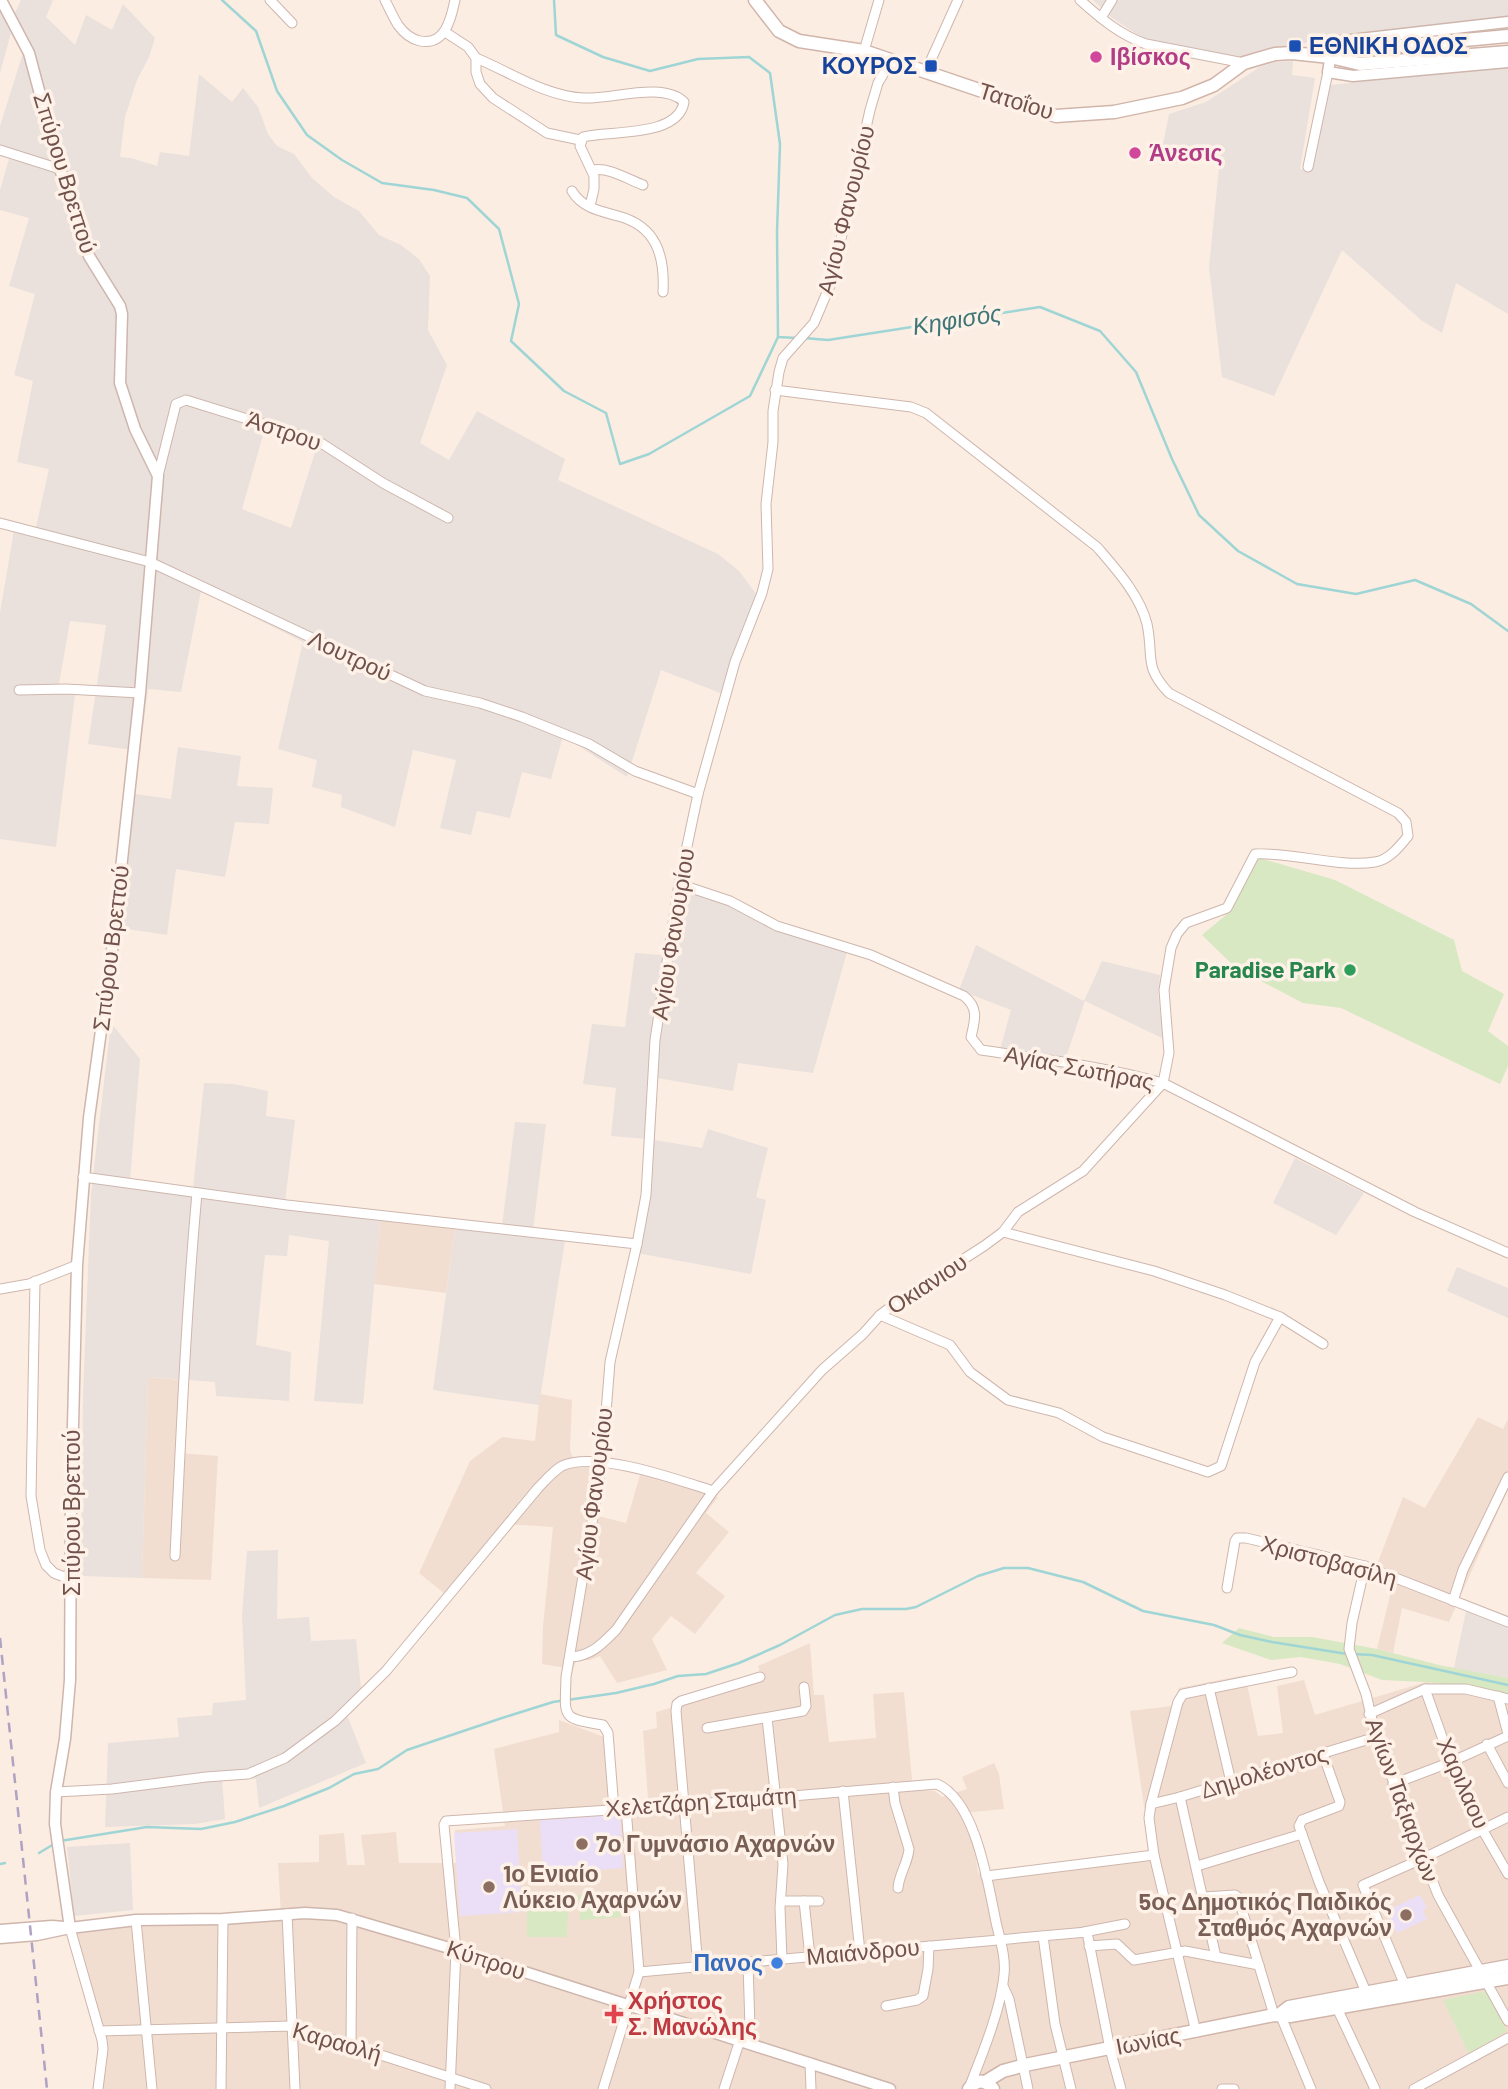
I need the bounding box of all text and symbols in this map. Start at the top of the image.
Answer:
place label: ΕΘΝΙΚΗ ΟΔΟΣ [1309,31,1468,59]
marker: ΕΘΝΙΚΗ ΟΔΟΣ [1287,38,1303,54]
place label: Ιβίσκος [1110,42,1191,70]
marker: Ιβίσκος [1088,49,1104,65]
place label: ΚΟΥΡΟΣ [822,51,917,79]
marker: ΚΟΥΡΟΣ [923,58,939,74]
street label: Τατοΐου [975,75,1057,125]
street label: Σπύρου Βρεττού [28,89,104,256]
street label: Αγίου Φανουρίου [810,122,880,297]
place label: Άνεσις [1149,138,1223,166]
marker: Άνεσις [1127,145,1143,161]
water label: Κηφισός [910,297,1004,340]
street label: Άστρου [243,404,325,456]
street label: Λουτρού [305,624,396,686]
street label: Αγίου Φανουρίου [645,846,699,1022]
street label: Σπύρου Βρεττού [86,863,134,1032]
place label: Paradise Park [1195,955,1336,983]
marker: Paradise Park [1342,962,1358,978]
street label: Αγίας Σωτήρας [1002,1039,1156,1095]
street label: Οκιανιου [881,1247,972,1319]
street label: Αγίου Φανουρίου [569,1406,617,1582]
street label: Σπύρου Βρεττού [57,1430,85,1596]
street label: Χριστοβασίλη [1258,1528,1400,1592]
street label: Αγίων Ταξιαρχών [1360,1714,1446,1886]
street label: Χαριλαου [1431,1733,1496,1832]
street label: Δημολέοντος [1197,1738,1330,1804]
street label: Χελετζάρη Σταμάτη [604,1780,797,1822]
place label: 7ο Γυμνάσιο Αχαρνών [596,1829,835,1857]
marker: 7ο Γυμνάσιο Αχαρνών [574,1836,590,1852]
place label: 1ο Ενιαίο Λύκειο Αχαρνών [503,1859,682,1913]
marker: 1ο Ενιαίο Λύκειο Αχαρνών [481,1879,497,1895]
place label: 5ος Δημοτικός Παιδικός Σταθμός Αχαρνών [1139,1887,1392,1941]
marker: 5ος Δημοτικός Παιδικός Σταθμός Αχαρνών [1398,1907,1414,1923]
street label: Μαιάνδρου [805,1932,921,1970]
street label: Κύπρου [443,1933,529,1985]
place label: Πανος [693,1948,763,1976]
marker: Πανος [769,1955,785,1971]
place label: Χρήστος Σ. Μανώλης [628,1986,757,2040]
marker: Χρήστος Σ. Μανώλης [606,2006,622,2022]
street label: Καραολή [289,2015,385,2067]
street label: Ιωνίας [1113,2020,1183,2060]

